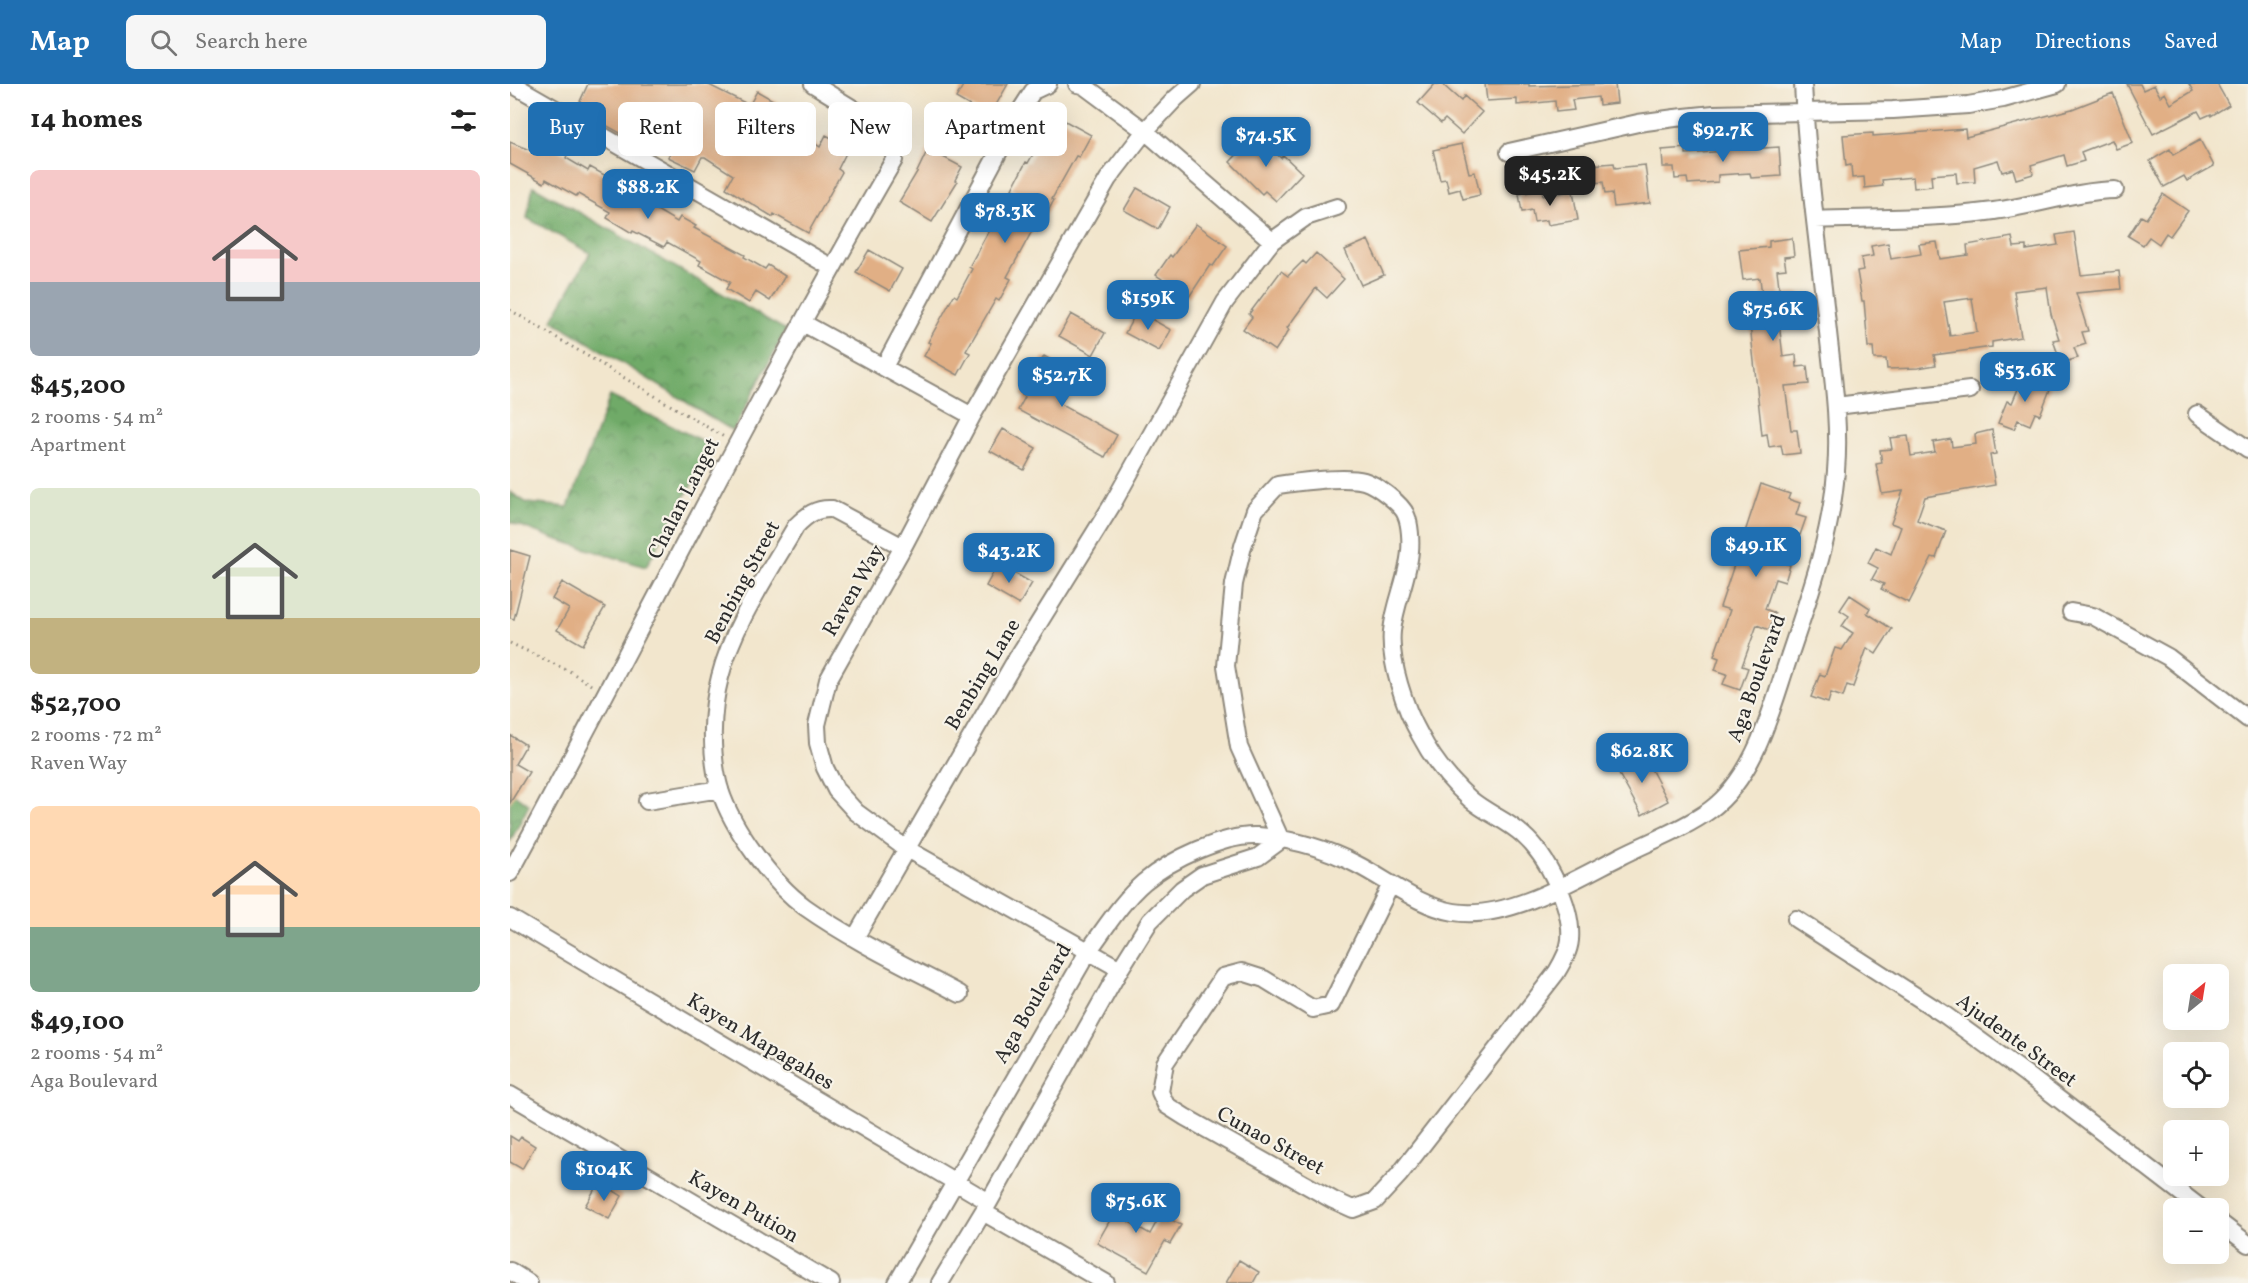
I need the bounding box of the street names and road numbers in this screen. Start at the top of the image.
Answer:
street label: Chalan Langet [641,433,727,565]
street label: Benbing Street [699,516,788,650]
street label: Raven Way [816,539,893,642]
street label: Aga Boulevard [1721,610,1794,747]
street label: Benbing Lane [939,613,1028,736]
street label: Aga Boulevard [987,938,1079,1069]
street label: Kayen Mapagahes [681,987,839,1098]
street label: Ajudente Street [1950,987,2083,1095]
street label: Cunao Street [1211,1100,1329,1183]
street label: Kayen Pution [683,1164,804,1251]

